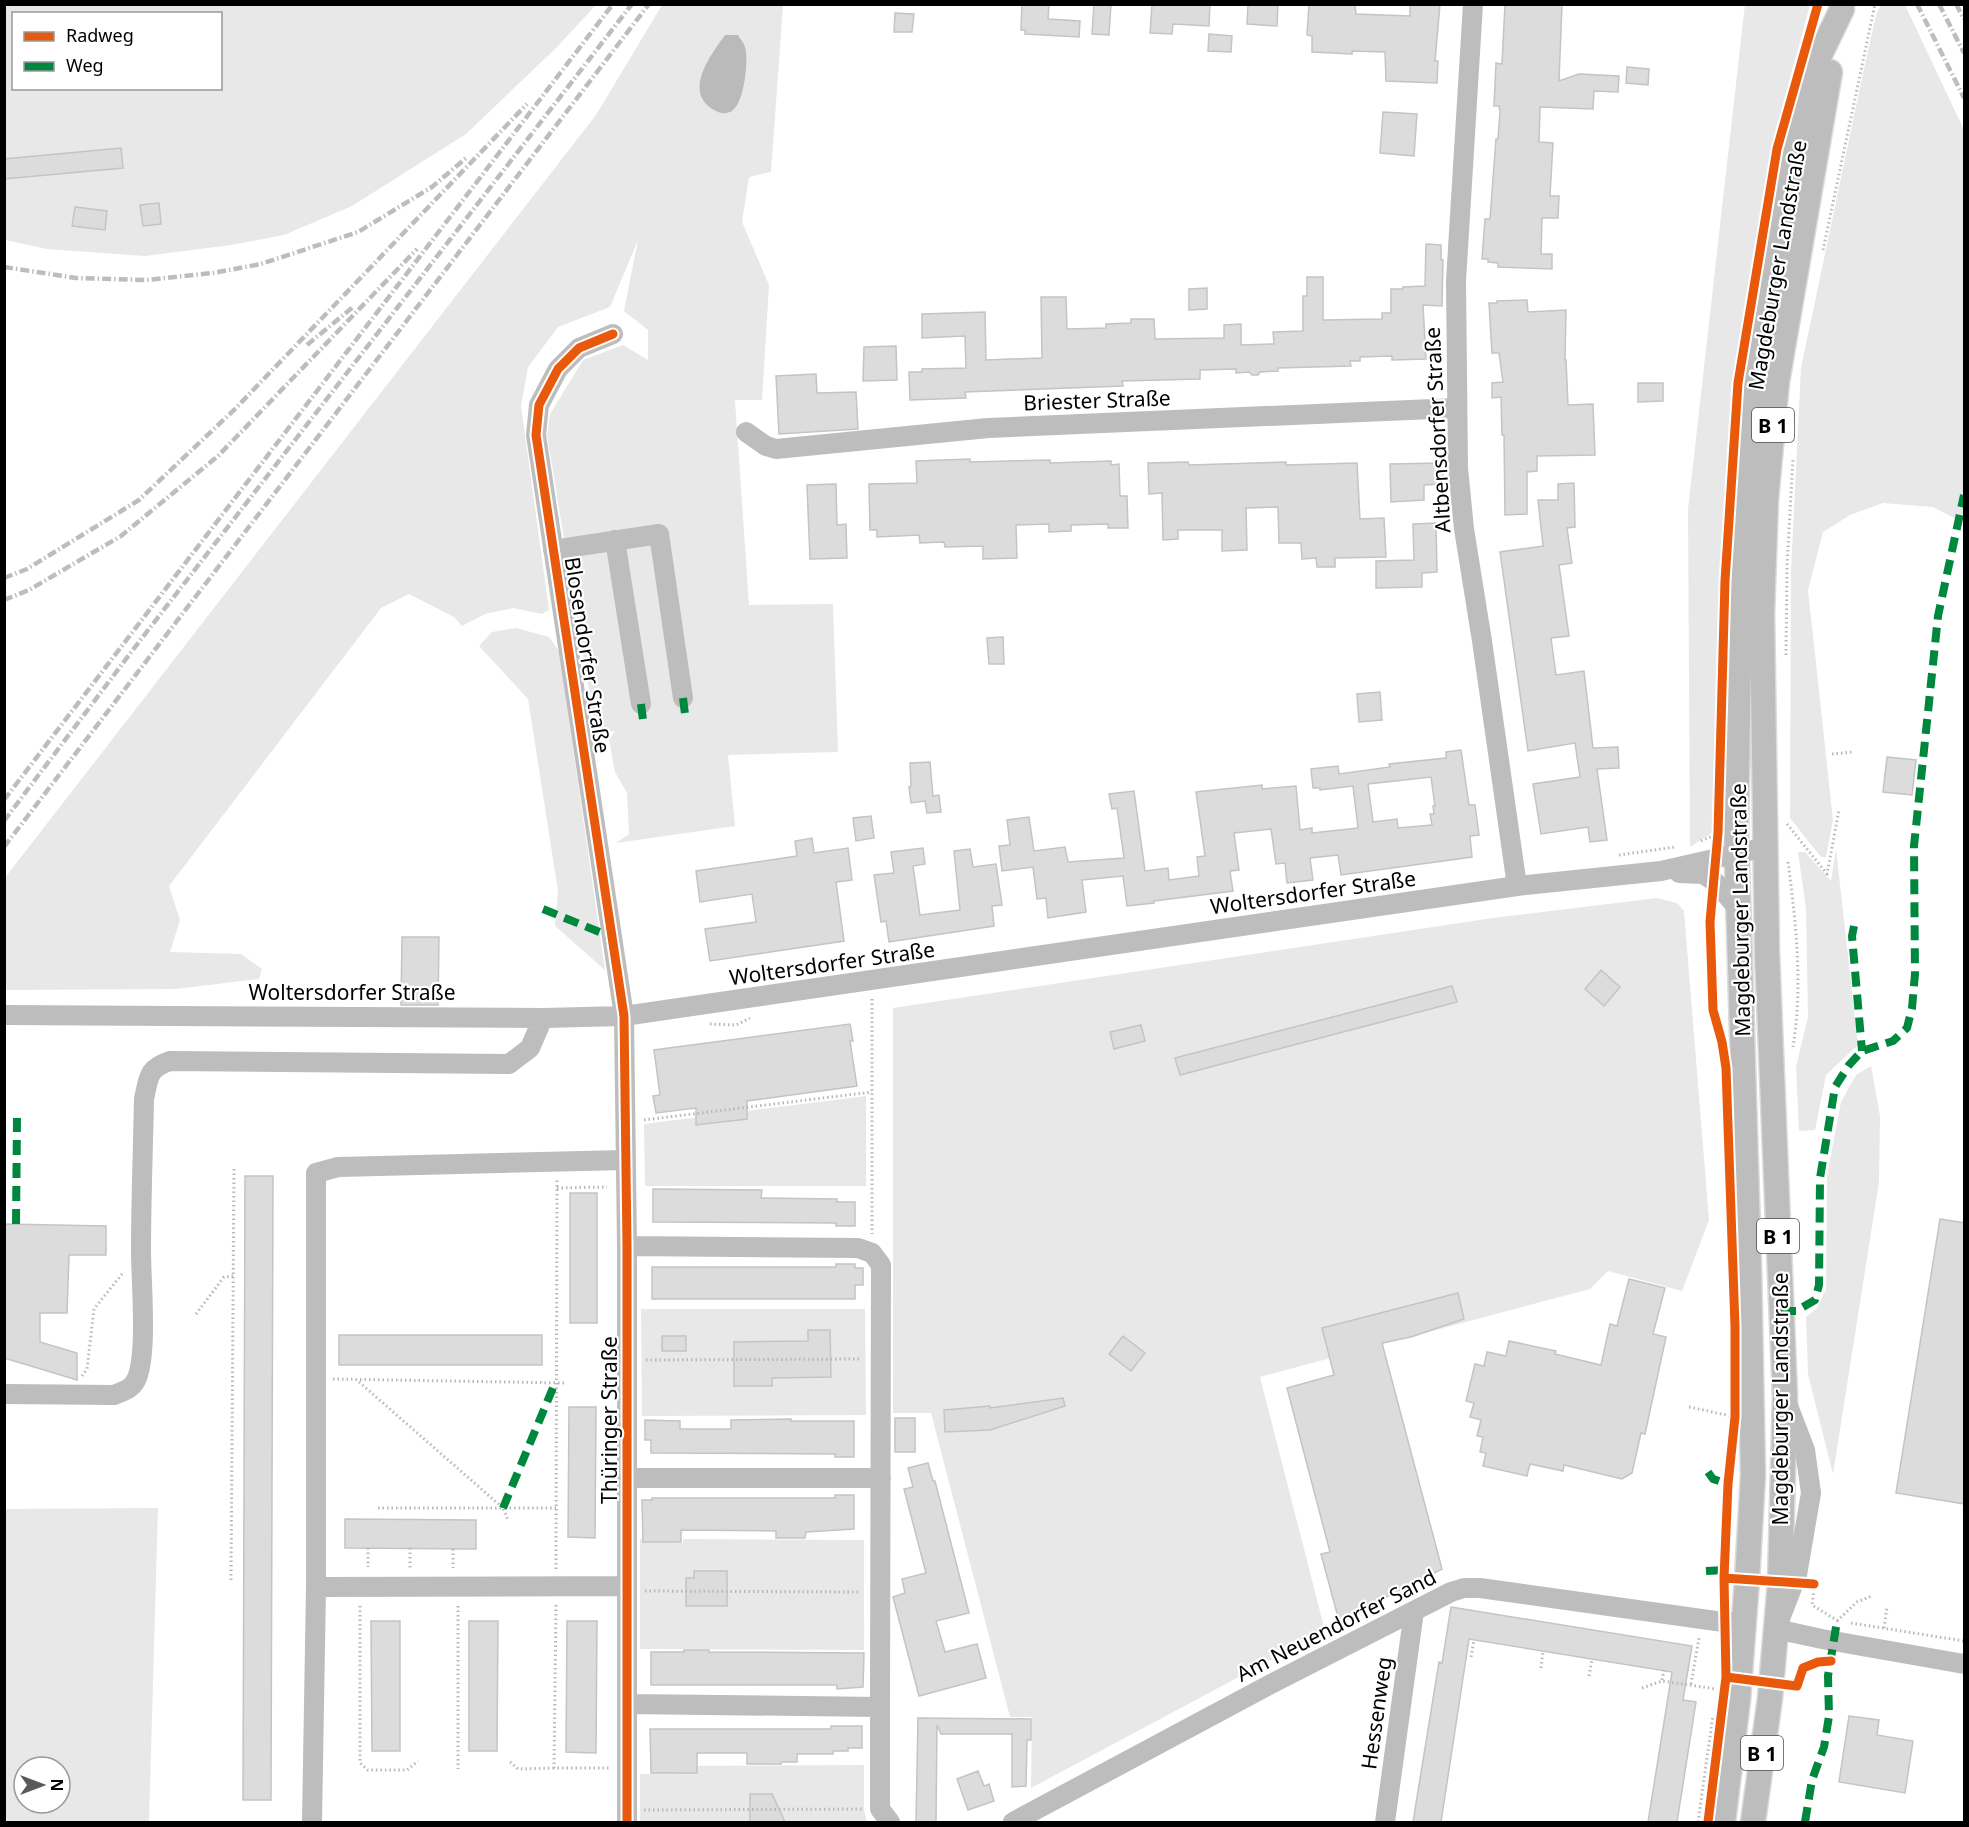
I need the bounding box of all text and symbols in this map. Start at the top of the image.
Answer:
legend [12,12,222,90]
text: Radweg [66,23,134,47]
text: Weg [66,53,104,77]
street label: Magdeburger Landstraße [1741,138,1813,392]
street label: Altbensdorfer Straße [1418,326,1456,534]
street label: Briester Straße [1023,383,1171,417]
road number: B 1 [1752,408,1794,442]
street label: Blosendorfer Straße [559,555,617,755]
street label: Magdeburger Landstraße [1724,783,1756,1037]
street label: Woltersdorfer Straße [1208,864,1418,920]
street label: Woltersdorfer Straße [727,935,937,991]
street label: Woltersdorfer Straße [248,978,456,1006]
road number: B 1 [1757,1219,1799,1253]
street label: Magdeburger Landstraße [1766,1272,1794,1526]
street label: Thüringer Straße [595,1336,623,1504]
street label: Am Neuendorfer Sand [1231,1562,1441,1688]
street label: Hessenweg [1354,1655,1398,1771]
road number: B 1 [1741,1736,1783,1770]
north arrow [12,1755,72,1815]
text: N [46,1778,68,1792]

